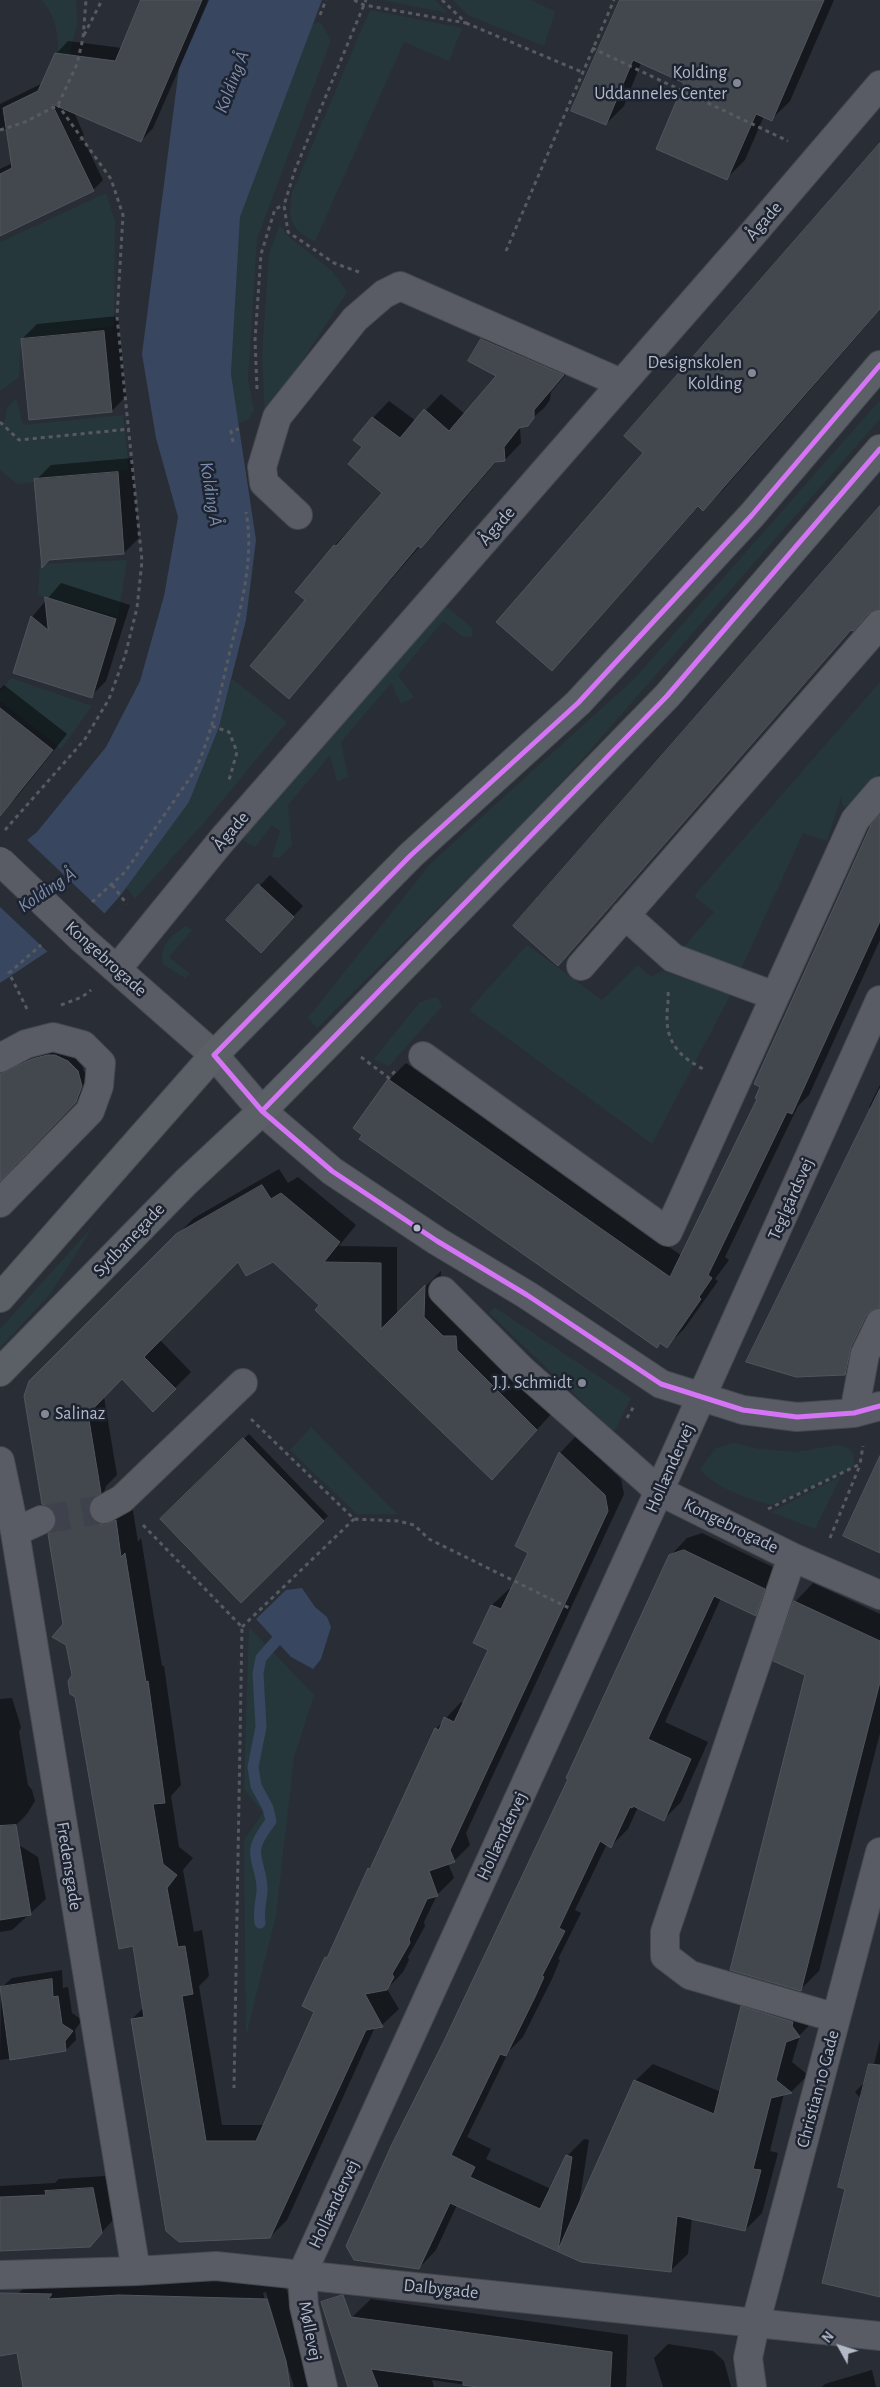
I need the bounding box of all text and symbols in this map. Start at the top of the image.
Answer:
water label: Kolding Å [210,48,254,116]
place label: Kolding Uddanneles Center [594,62,727,104]
marker: Kolding Uddanneles Center [731,77,743,89]
street label: Ågade [741,197,787,245]
place label: Designskolen Kolding [648,352,742,394]
marker: Designskolen Kolding [746,367,758,379]
water label: Kolding Å [195,460,227,528]
street label: Ågade [474,502,520,550]
street label: Ågade [208,807,254,855]
water label: Kolding Å [14,862,80,918]
street label: Kongebrogade [61,917,151,1001]
street label: Teglgårdsvej [763,1154,819,1244]
street label: Sydbanegade [89,1199,169,1281]
unlabelled marker [412,1223,422,1233]
place label: J.J. Schmidt [493,1372,572,1394]
marker: J.J. Schmidt [576,1377,588,1389]
place label: Salinaz [55,1403,105,1425]
marker: Salinaz [39,1408,51,1420]
street label: Hollændervej [641,1420,699,1516]
street label: Kongebrogade [680,1494,782,1558]
street label: Hollændervej [472,1788,532,1884]
street label: Fredensgade [51,1820,87,1912]
street label: Christian 10 Gade [792,2028,844,2150]
street label: Hollændervej [304,2156,364,2252]
street label: Dalbygade [403,2274,479,2304]
street label: Møllevej [294,2299,326,2363]
north arrow [815,2322,865,2372]
text: N [820,2329,837,2346]

